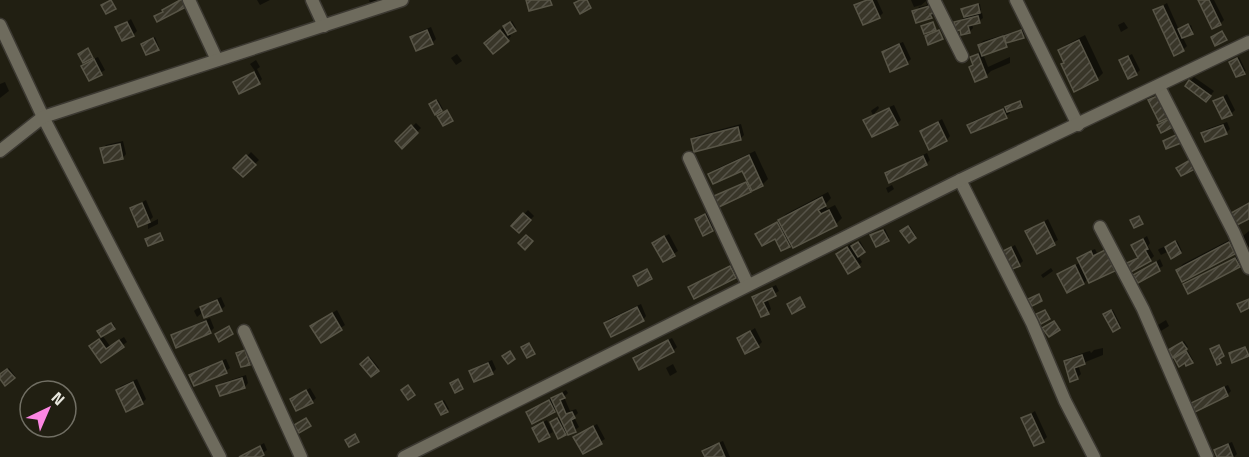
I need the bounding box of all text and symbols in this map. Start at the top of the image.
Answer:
north arrow [18,379,78,439]
text: N [46,386,71,411]

